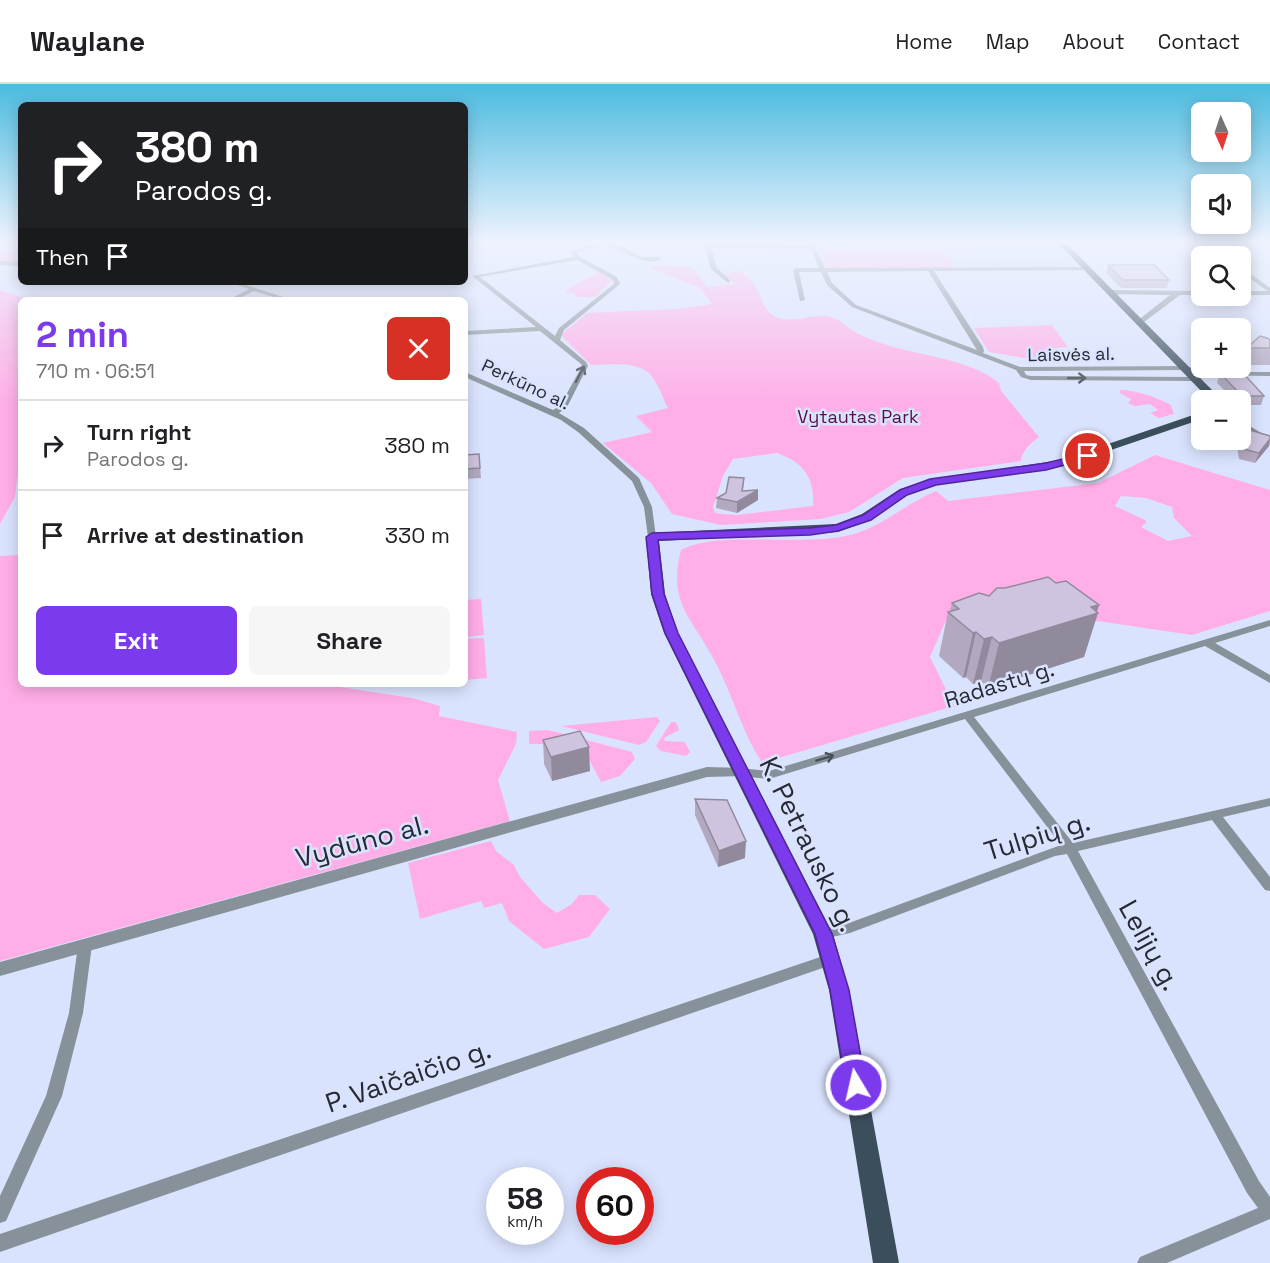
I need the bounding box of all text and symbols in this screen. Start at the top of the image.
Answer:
text: Waylane [30,23,145,59]
text: Home [895,28,953,55]
text: Map [986,28,1030,55]
text: About [1063,28,1125,55]
text: Contact [1158,28,1240,55]
north arrow [1191,102,1251,162]
map controls [1191,102,1251,450]
text: 380 m [135,121,260,174]
icon: right [36,126,114,204]
text: Parodos g. [135,173,272,208]
button: sound [1191,174,1251,234]
icon: arrive [101,240,134,273]
text: Then [36,243,89,271]
button: search [1191,246,1251,306]
text: 2 min [36,312,129,358]
button: close [387,317,450,380]
button: + [1191,318,1251,378]
street label: Laisvės al. [1027,342,1115,366]
street label: Perkūno al. [478,354,574,414]
text: 710 m · 06:51 [36,358,155,384]
one-way arrow [575,366,586,384]
one-way arrow [1067,372,1087,384]
button: − [1191,390,1251,450]
park label: Vytautas Park [797,405,919,428]
text: Turn right [87,418,192,446]
icon: right [36,429,69,462]
pin [1062,430,1113,481]
text: 380 m [384,431,450,459]
icon: arrive [1071,439,1104,472]
text: Parodos g. [87,446,189,472]
icon: arrive [36,519,69,552]
text: Arrive at destination [87,521,304,549]
text: 330 m [385,521,450,549]
button: Exit [36,606,237,675]
button: Share [249,606,450,675]
street label: Radastų g. [941,654,1057,714]
street label: K. Petrausko g. [752,751,866,937]
one-way arrow [815,752,834,763]
street label: Tulpių g. [980,803,1094,869]
street label: Vydūno al. [292,806,432,876]
street label: Lelijų g. [1111,894,1189,996]
street label: P. Vaičaičio g. [321,1031,495,1121]
position arrow [824,1053,888,1117]
speed limit sign: 60 [576,1167,654,1245]
text: 58 [507,1179,543,1218]
text: km/h [507,1212,543,1231]

